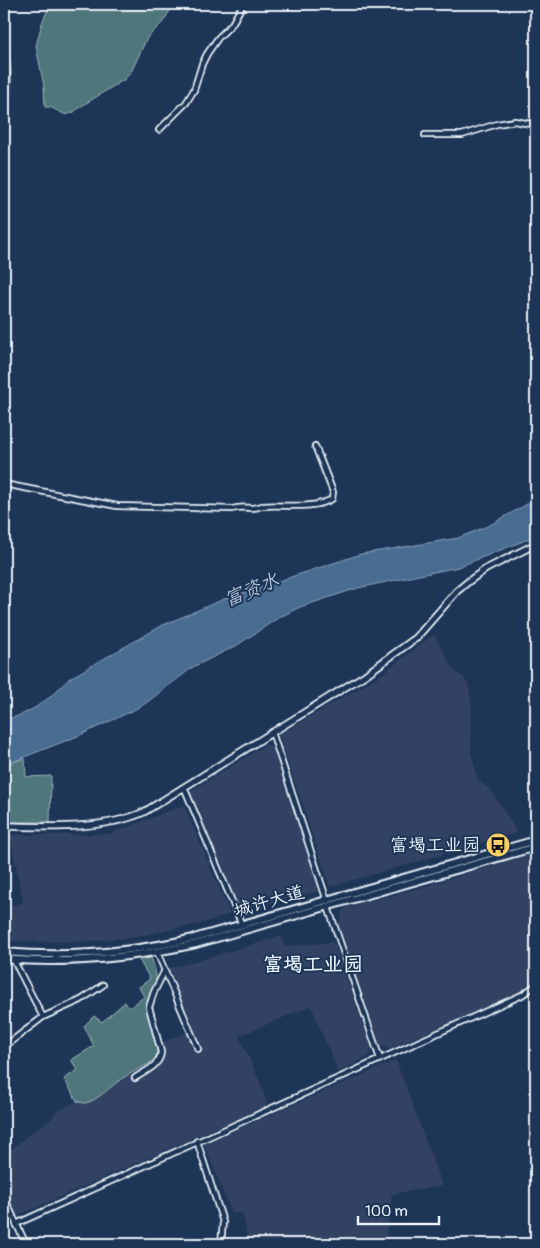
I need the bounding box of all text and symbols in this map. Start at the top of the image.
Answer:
water label: 富资水 [220,567,283,612]
bus stop icon: 富堨工业园 [485,832,511,858]
place label: 富堨工业园 [390,834,480,857]
street label: 城许大道 [231,881,307,922]
district label: 富堨工业园 [263,952,363,977]
scale bar [358,1193,439,1225]
text: 100 m [365,1202,408,1221]

